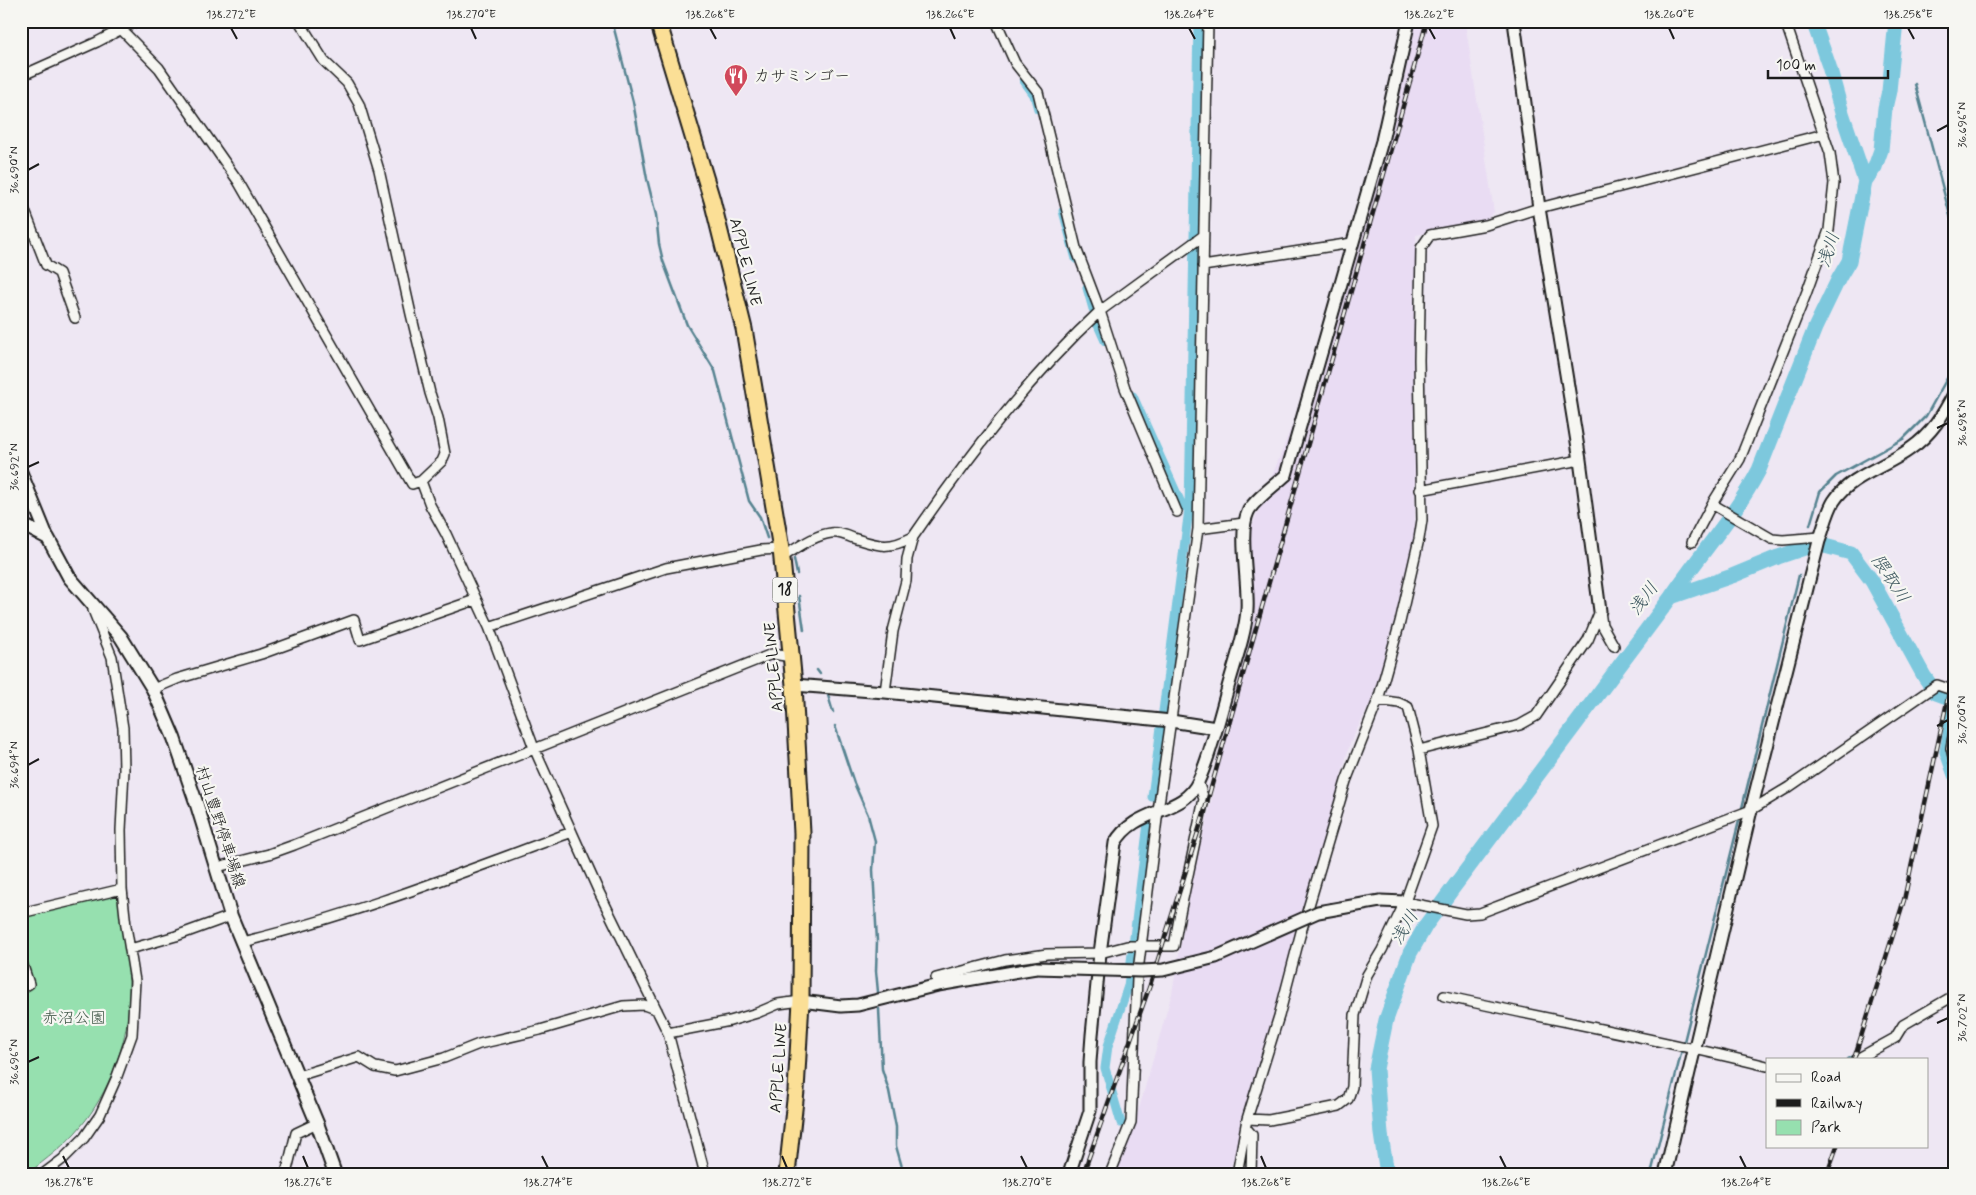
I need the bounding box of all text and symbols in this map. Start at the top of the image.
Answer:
text: 138.272°E [206,7,256,23]
text: 138.270°E [446,7,496,23]
text: 138.268°E [685,7,735,23]
text: 138.266°E [926,7,974,23]
text: 138.264°E [1164,7,1214,23]
text: 138.262°E [1404,7,1454,23]
text: 138.260°E [1644,7,1694,23]
text: 138.258°E [1883,7,1933,23]
scale bar [1768,48,1888,80]
text: 100 m [1776,56,1816,76]
restaurant icon: カサミンゴー [723,63,749,97]
place label: カサミンゴー [754,66,850,87]
text: 36.696°N [1955,102,1971,148]
text: 36.690°N [7,146,23,194]
street label: APPLE LINE [724,216,766,308]
water label: 浅川 [1812,229,1846,271]
text: 36.698°N [1955,400,1971,446]
text: 36.692°N [7,443,23,491]
water label: 隈取川 [1865,550,1915,608]
water label: 浅川 [1624,577,1664,621]
road number: 18 [772,578,798,602]
street label: APPLE LINE [760,621,788,713]
text: 36.700°N [1955,696,1971,744]
text: 36.694°N [7,741,23,789]
street label: 村山豊野停車場線 [190,763,250,891]
water label: 浅川 [1385,906,1425,950]
text: 36.702°N [1955,994,1971,1042]
park label: 赤沼公園 [42,1008,106,1029]
street label: APPLE LINE [765,1022,793,1114]
text: 36.696°N [7,1039,23,1085]
legend [1766,1058,1928,1148]
text: Road [1811,1068,1841,1088]
text: Railway [1811,1094,1863,1114]
text: Park [1811,1118,1841,1138]
text: 138.278°E [44,1175,94,1191]
text: 138.276°E [284,1175,332,1191]
text: 138.274°E [523,1175,573,1191]
text: 138.272°E [762,1175,812,1191]
text: 138.270°E [1002,1175,1052,1191]
text: 138.268°E [1241,1175,1291,1191]
text: 138.266°E [1482,1175,1530,1191]
text: 138.264°E [1721,1175,1771,1191]

